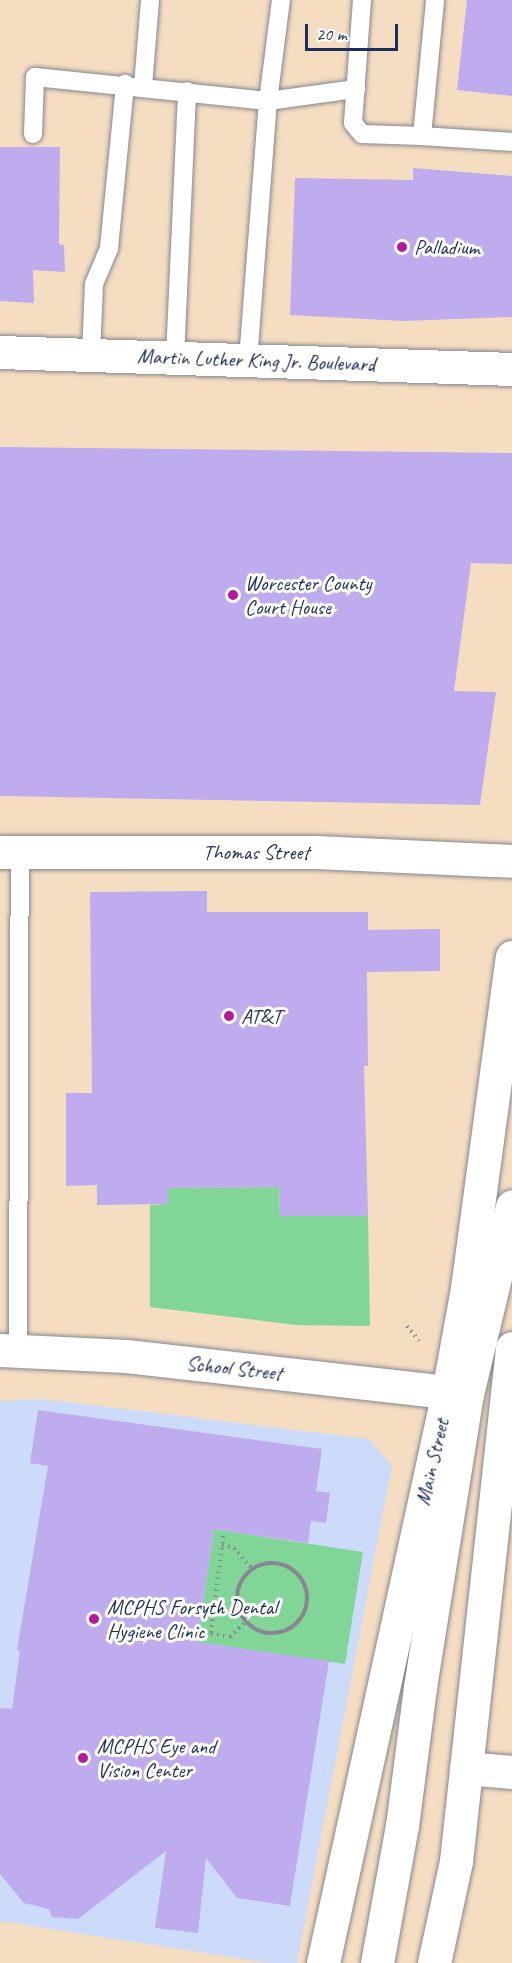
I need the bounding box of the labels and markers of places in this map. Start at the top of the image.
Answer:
place label: Palladium [414,234,479,260]
marker: Palladium [395,240,409,254]
place label: Worcester County Court House [245,570,372,620]
marker: Worcester County Court House [226,588,240,602]
place label: AT&T [241,1003,282,1029]
marker: AT&T [222,1009,236,1023]
place label: MCPHS Forsyth Dental Hygiene Clinic [107,1594,277,1644]
marker: MCPHS Forsyth Dental Hygiene Clinic [85,1610,103,1628]
place label: MCPHS Eye and Vision Center [97,1733,216,1783]
marker: MCPHS Eye and Vision Center [74,1749,92,1767]

